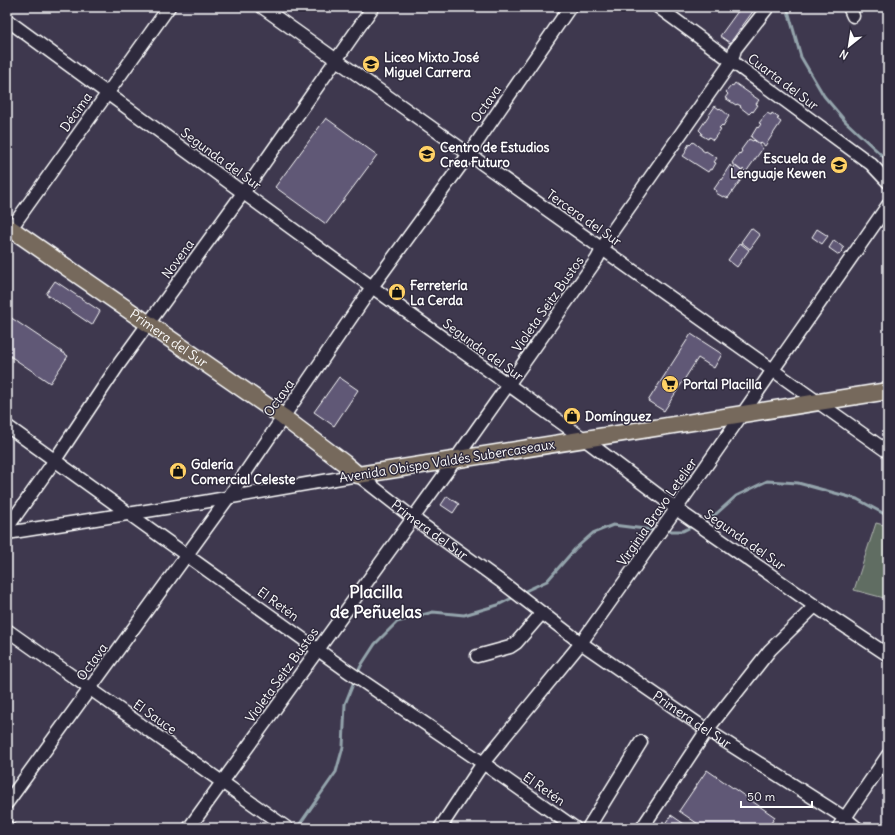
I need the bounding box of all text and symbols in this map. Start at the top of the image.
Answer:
north arrow [829,26,869,66]
text: N [837,47,851,63]
place label: Liceo Mixto José Miguel Carrera [384,49,479,81]
street label: Cuarta del Sur [744,50,822,115]
school or university icon: Liceo Mixto José Miguel Carrera [361,54,381,74]
street label: Octava [467,82,505,126]
street label: Décima [56,89,96,135]
street label: Segunda del Sur [177,124,265,194]
place label: Centro de Estudios Crea Futuro [440,139,550,171]
school or university icon: Centro de Estudios Crea Futuro [417,144,437,164]
place label: Escuela de Lenguaje Kewen [730,150,826,182]
school or university icon: Escuela de Lenguaje Kewen [829,155,849,175]
street label: Tercera del Sur [543,186,625,251]
street label: Novena [158,236,198,282]
street label: Violeta Seitz Bustos [508,253,588,355]
place label: Ferretería La Cerda [410,277,468,309]
shop icon: Ferretería La Cerda [387,282,407,302]
street label: Primera del Sur [127,305,212,371]
street label: Segunda del Sur [439,315,527,385]
supermarket icon: Portal Placilla [660,374,680,394]
street label: Octava [260,376,298,420]
place label: Portal Placilla [683,376,762,393]
shop icon: Domínguez [562,406,582,426]
place label: Domínguez [585,408,652,425]
street label: Avenida Obispo Valdés Subercaseaux [338,435,557,486]
street label: Virginia Bravo Letelier [613,454,701,569]
place label: Galería Comercial Celeste [191,456,296,488]
shop icon: Galería Comercial Celeste [168,461,188,481]
street label: Primera del Sur [388,496,472,564]
street label: Segunda del Sur [701,506,790,575]
district label: Placilla de Peñuelas [330,581,422,623]
street label: El Retén [254,583,303,625]
street label: Violeta Seitz Bustos [242,624,322,726]
street label: Octava [73,640,111,684]
street label: Primera del Sur [650,687,735,752]
street label: El Sauce [130,696,180,738]
street label: El Retén [520,768,569,810]
scale bar [741,783,812,809]
text: 50 m [747,789,776,804]

